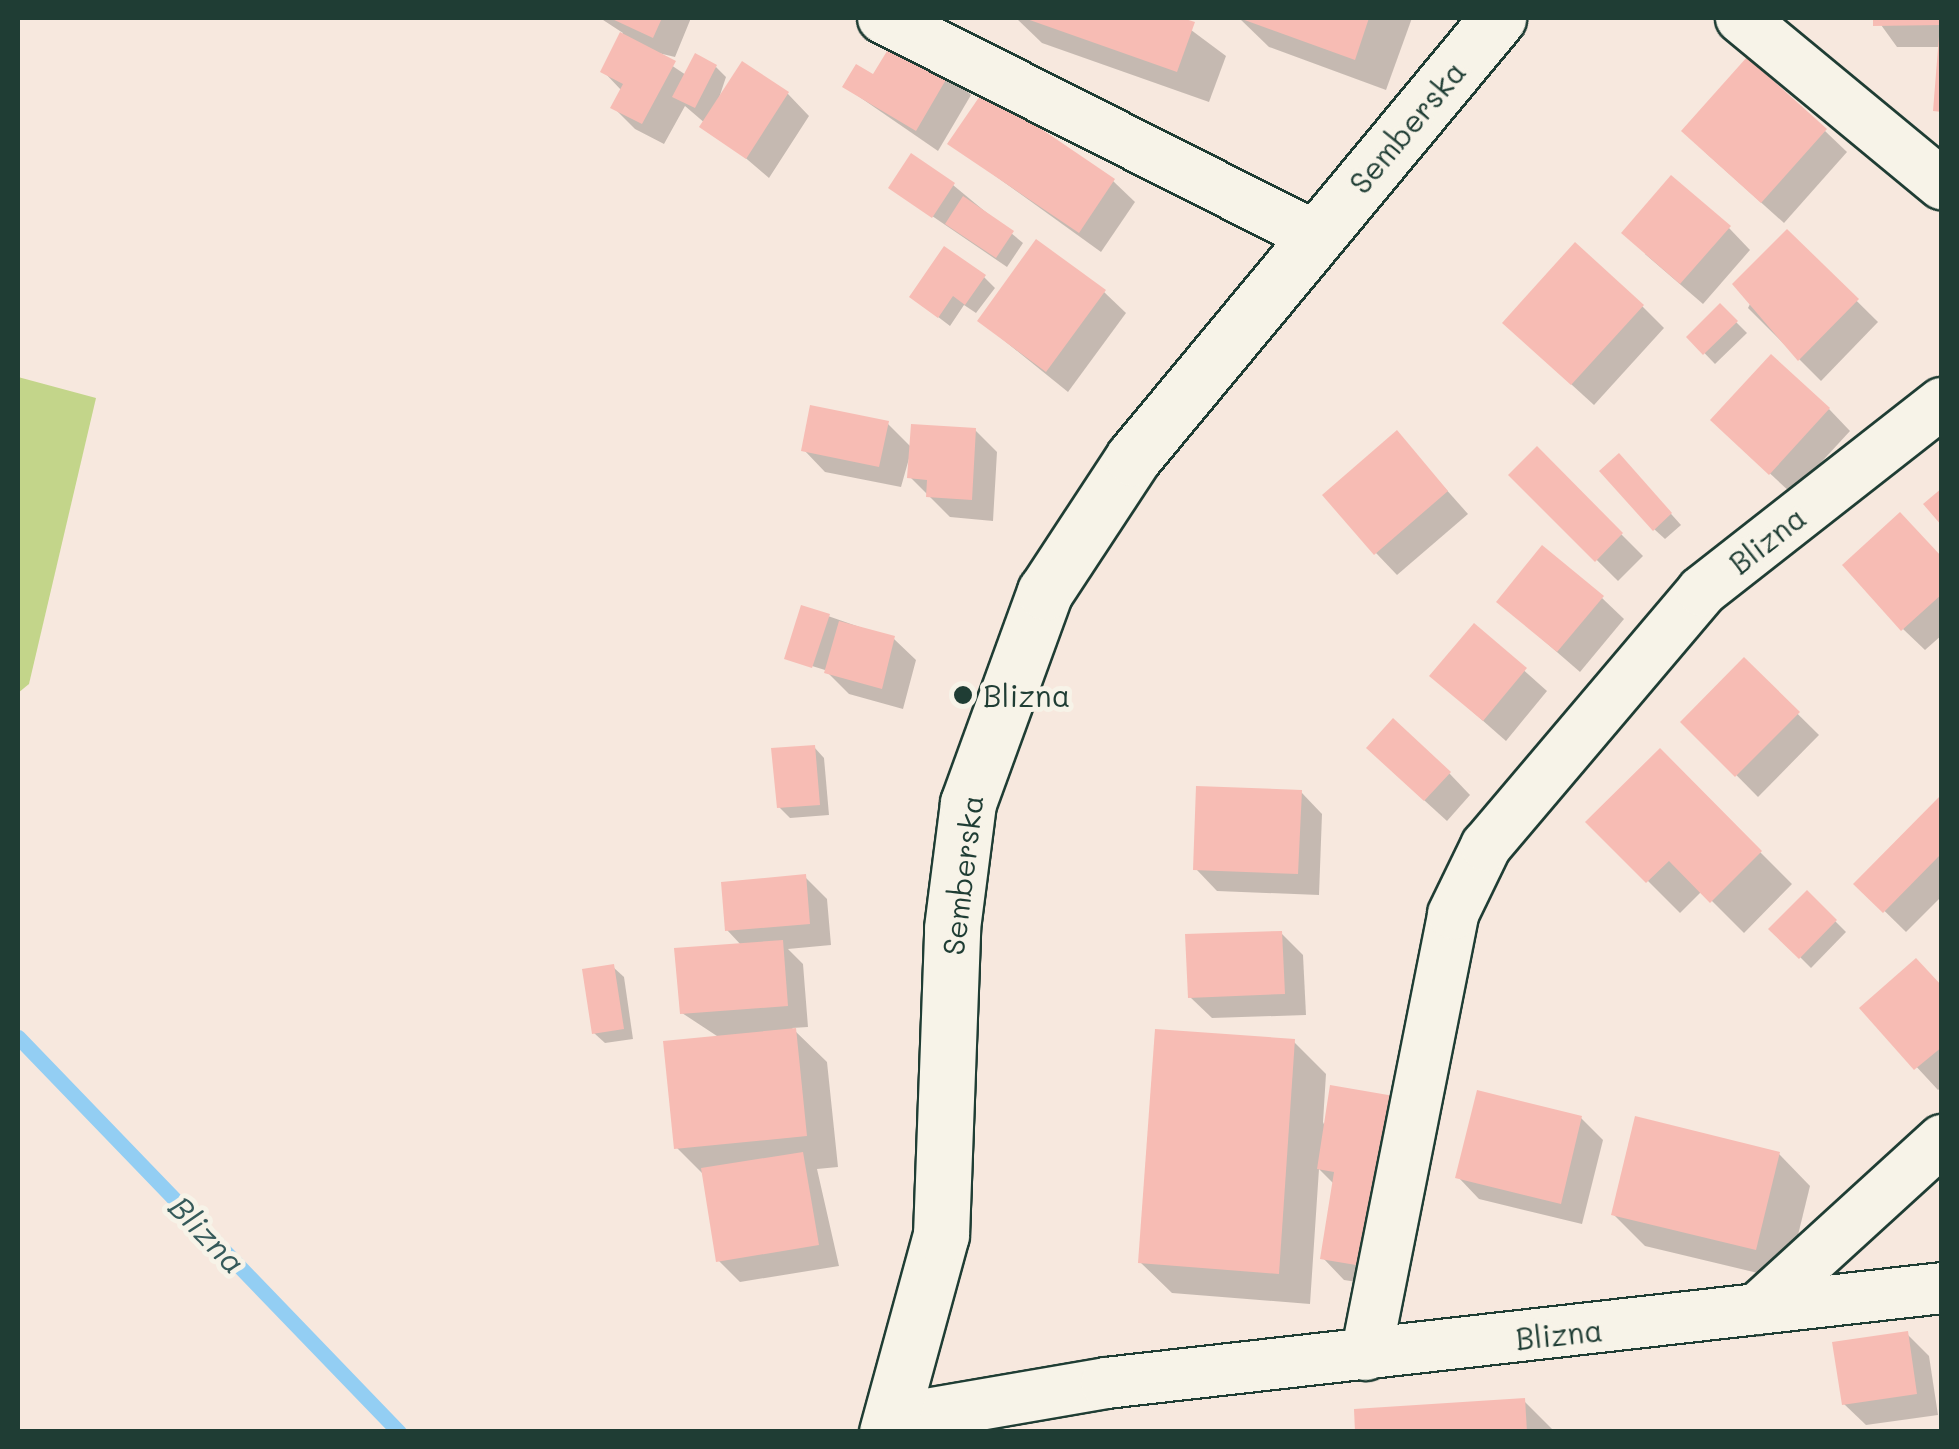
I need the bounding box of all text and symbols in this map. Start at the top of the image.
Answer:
street label: Semberska [1341,54,1473,200]
street label: Blizna [1722,499,1812,581]
place label: Blizna [983,677,1070,713]
marker: Blizna [952,684,974,706]
street label: Semberska [934,793,990,957]
water label: Blizna [162,1187,254,1281]
street label: Blizna [1514,1312,1604,1356]

